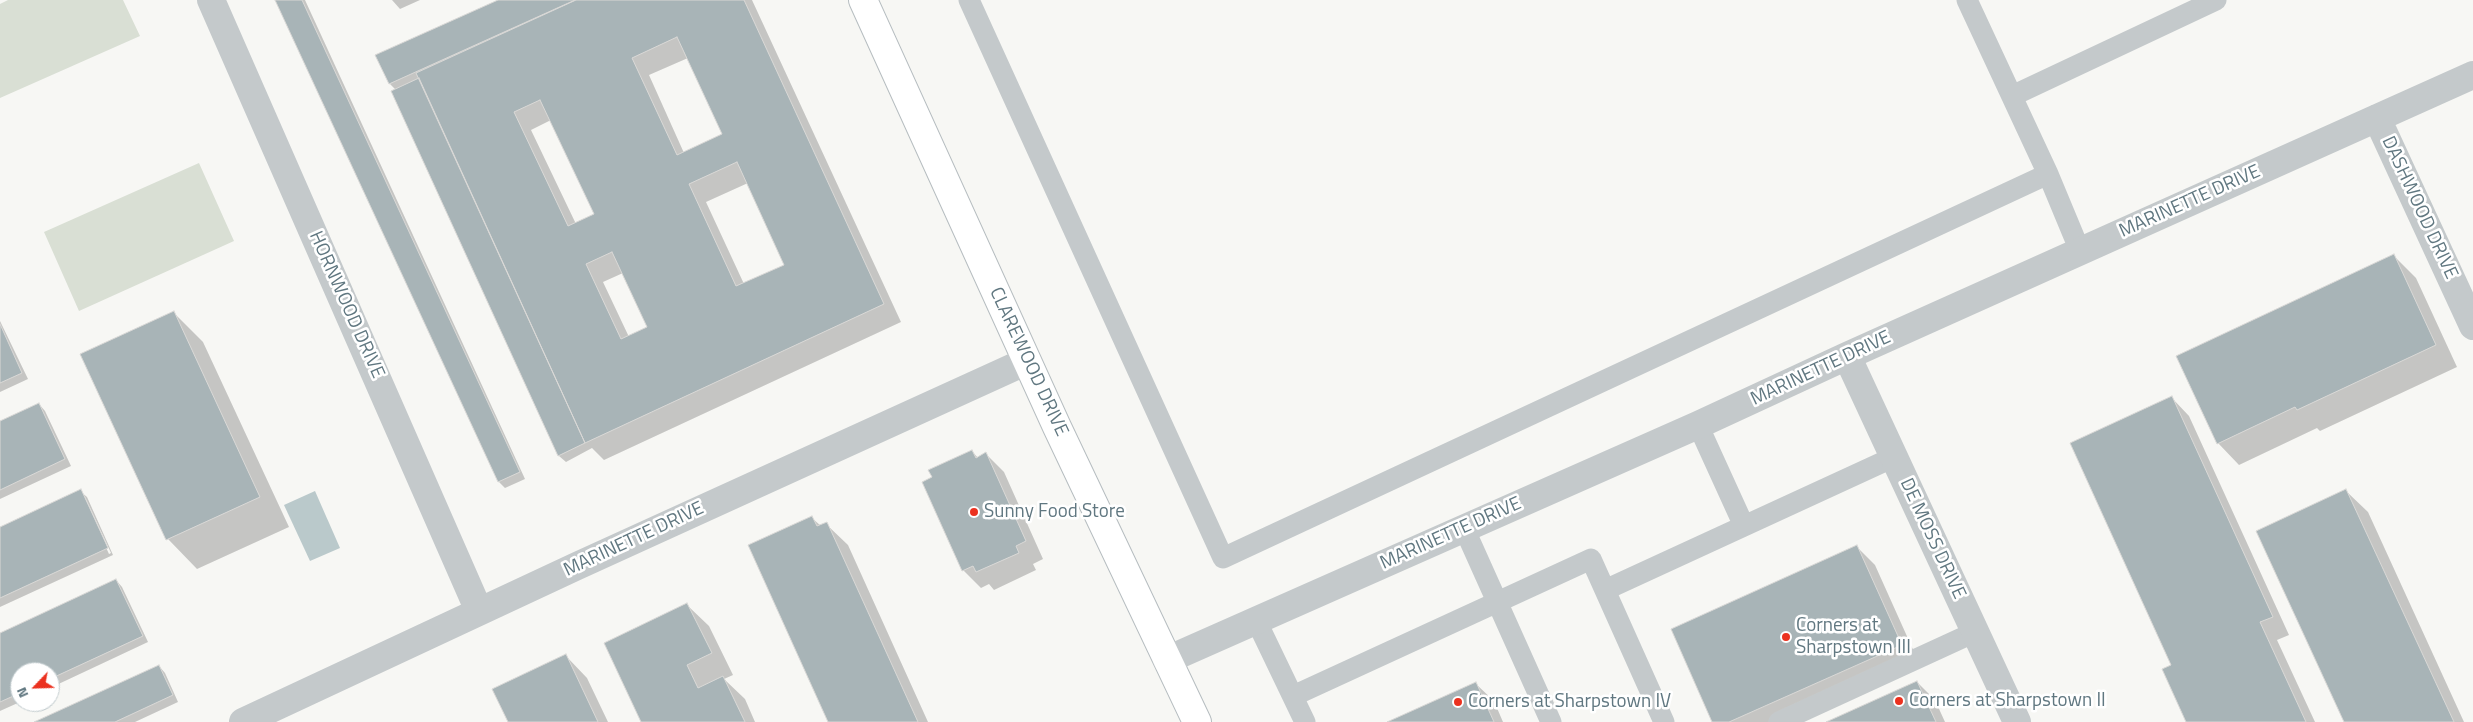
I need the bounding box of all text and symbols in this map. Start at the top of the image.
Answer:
street label: DASHWOOD DRIVE [2376,133,2462,283]
street label: MARINETTE DRIVE [2116,161,2264,243]
street label: HORNWOOD DRIVE [303,228,389,382]
street label: CLAREWOOD DRIVE [984,284,1072,440]
street label: MARINETTE DRIVE [1747,327,1895,411]
street label: DE MOSS DRIVE [1894,475,1970,603]
street label: MARINETTE DRIVE [1377,493,1525,575]
street label: MARINETTE DRIVE [560,498,708,582]
place label: Sunny Food Store [984,501,1125,523]
marker: Sunny Food Store [968,506,980,518]
place label: Corners at Sharpstown III [1796,615,1911,659]
marker: Corners at Sharpstown III [1780,631,1792,643]
north arrow [10,662,60,712]
text: N [10,684,33,702]
place label: Corners at Sharpstown II [1909,690,2106,712]
place label: Corners at Sharpstown IV [1468,691,1671,713]
marker: Corners at Sharpstown II [1893,695,1905,707]
marker: Corners at Sharpstown IV [1452,696,1464,708]

